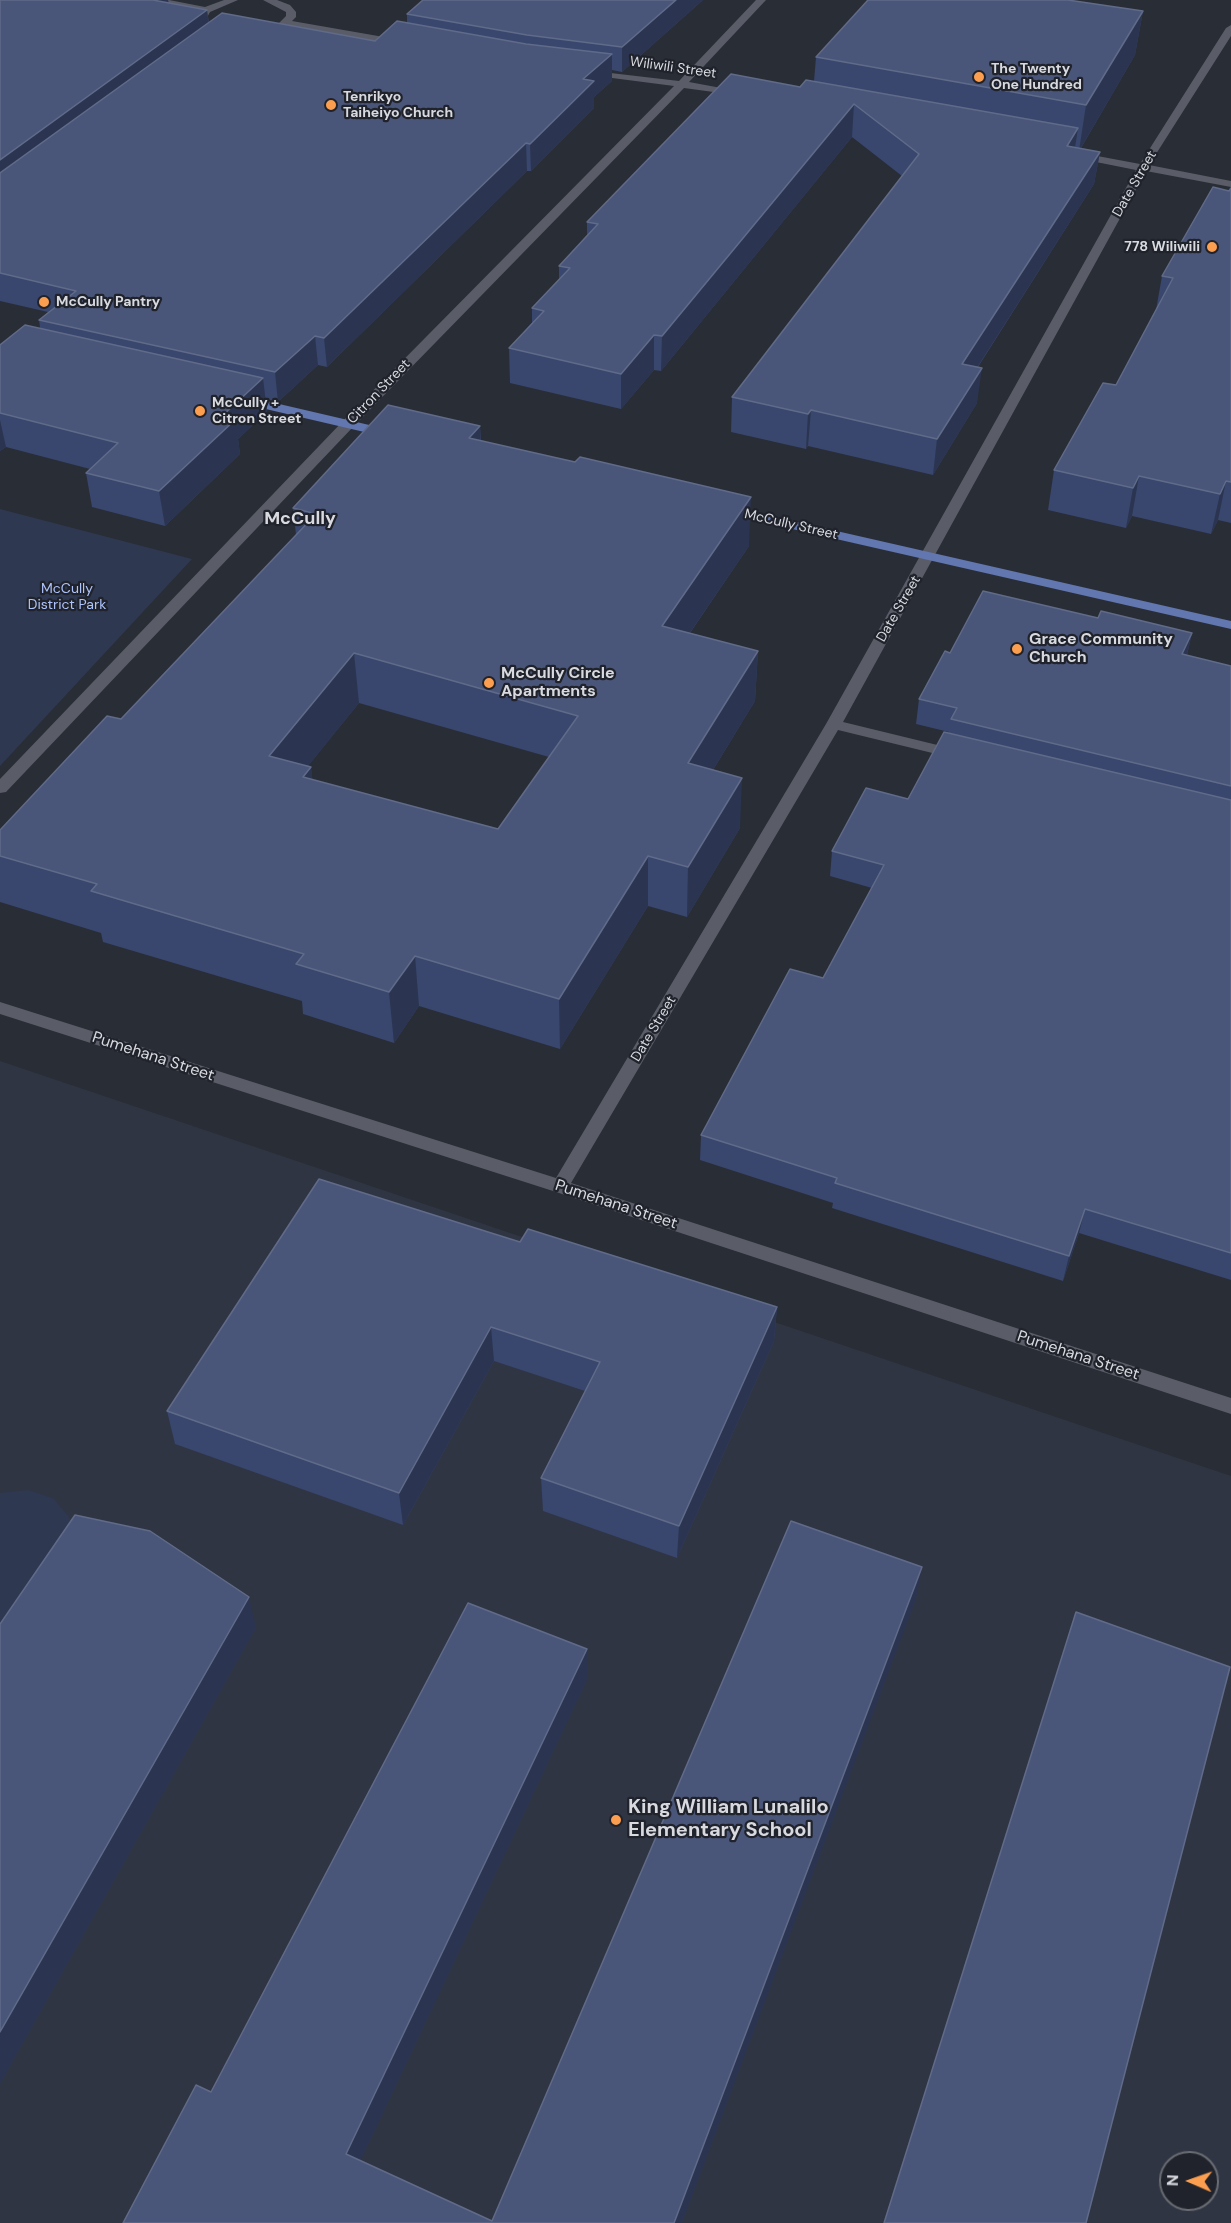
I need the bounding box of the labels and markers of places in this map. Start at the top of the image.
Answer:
place label: The Twenty One Hundred [991,61,1082,94]
marker: The Twenty One Hundred [972,70,986,84]
place label: Tenrikyo Taiheiyo Church [343,89,453,122]
marker: Tenrikyo Taiheiyo Church [324,98,338,112]
place label: 778 Wiliwili [1124,239,1200,255]
marker: 778 Wiliwili [1205,240,1219,254]
place label: McCully Pantry [56,294,160,310]
marker: McCully Pantry [37,295,51,309]
place label: McCully + Citron Street [212,395,301,428]
marker: McCully + Citron Street [193,404,207,418]
place label: Grace Community Church [1029,630,1173,668]
marker: Grace Community Church [1010,642,1024,656]
place label: McCully Circle Apartments [501,664,615,702]
marker: McCully Circle Apartments [482,676,496,690]
place label: King William Lunalilo Elementary School [628,1796,829,1843]
marker: King William Lunalilo Elementary School [609,1813,623,1827]

